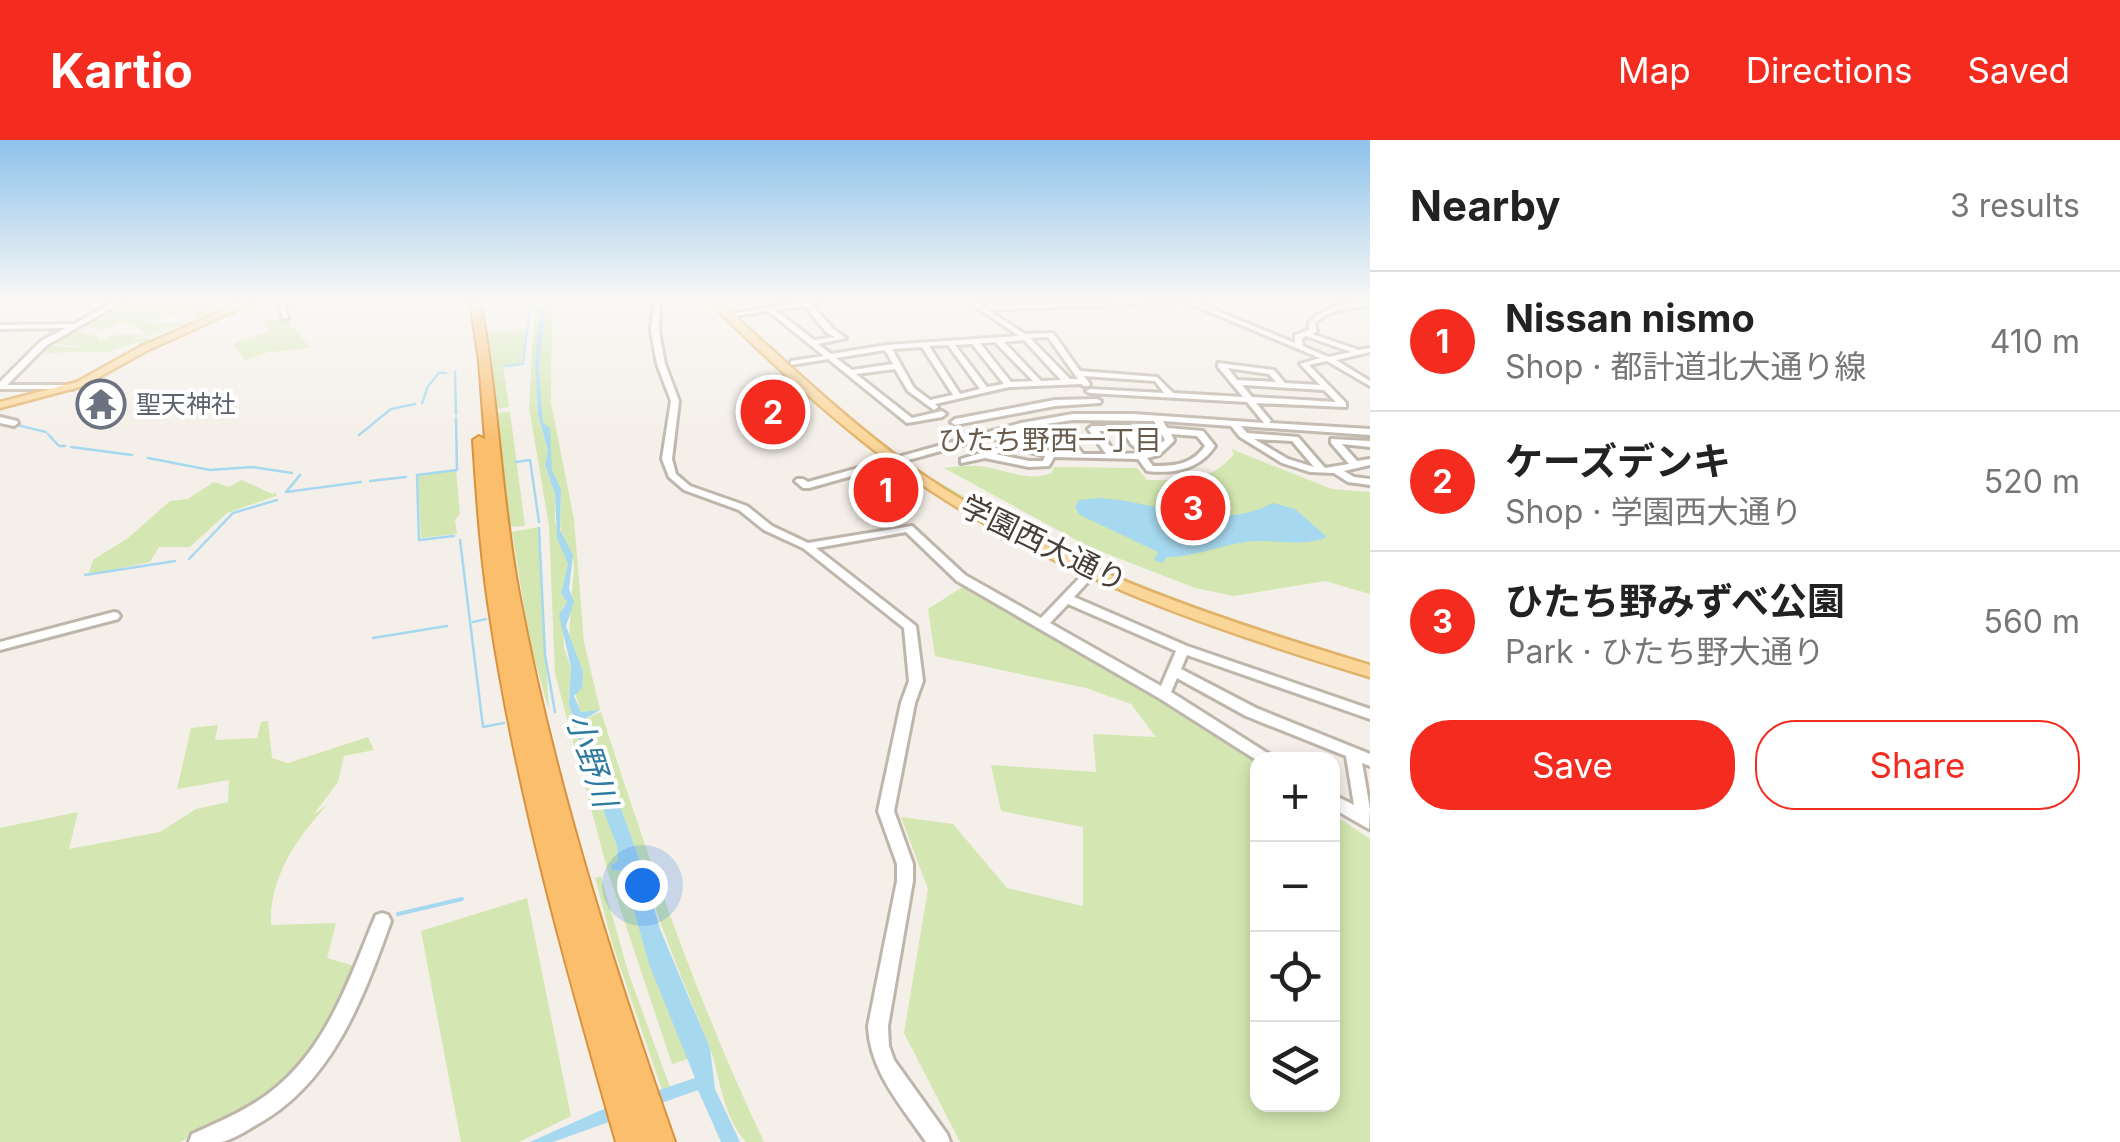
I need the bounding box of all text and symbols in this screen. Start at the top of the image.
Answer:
text: Kartio [50,41,193,100]
text: Map [1618,49,1691,91]
text: Directions [1746,49,1913,91]
text: Saved [1968,49,2070,91]
text: Nearby [1410,180,1561,231]
text: 3 results [1950,186,2080,225]
text: Nissan nismo [1505,295,1755,341]
text: 1 [1436,322,1449,361]
text: 410 m [1990,322,2080,361]
text: Shop · 都計道北大通り線 [1505,347,1866,386]
pin: 2 [740,374,806,450]
temple icon: 聖天神社 [75,378,127,430]
place label: 聖天神社 [136,389,236,419]
district label: ひたち野西一丁目 [938,423,1162,457]
text: ケーズデンキ [1505,438,1731,484]
pin: 1 [854,452,918,528]
text: 2 [1432,462,1453,501]
text: 520 m [1984,462,2080,501]
pin: 3 [1160,470,1226,546]
street label: 学園西大通り [955,487,1133,599]
text: Shop · 学園西大通り [1505,492,1802,531]
text: ひたち野みずべ公園 [1505,578,1845,624]
text: 3 [1432,602,1453,641]
text: 560 m [1983,602,2080,641]
text: Park · ひたち野大通り [1505,632,1825,671]
water label: 小野川 [559,708,626,815]
button: Save [1410,720,1735,810]
button: Share [1755,720,2080,810]
map controls [1250,752,1340,1112]
button: + [1250,752,1340,842]
button: − [1250,842,1340,932]
your location [617,860,668,911]
button: locate [1250,932,1340,1022]
button: layers [1250,1022,1340,1112]

